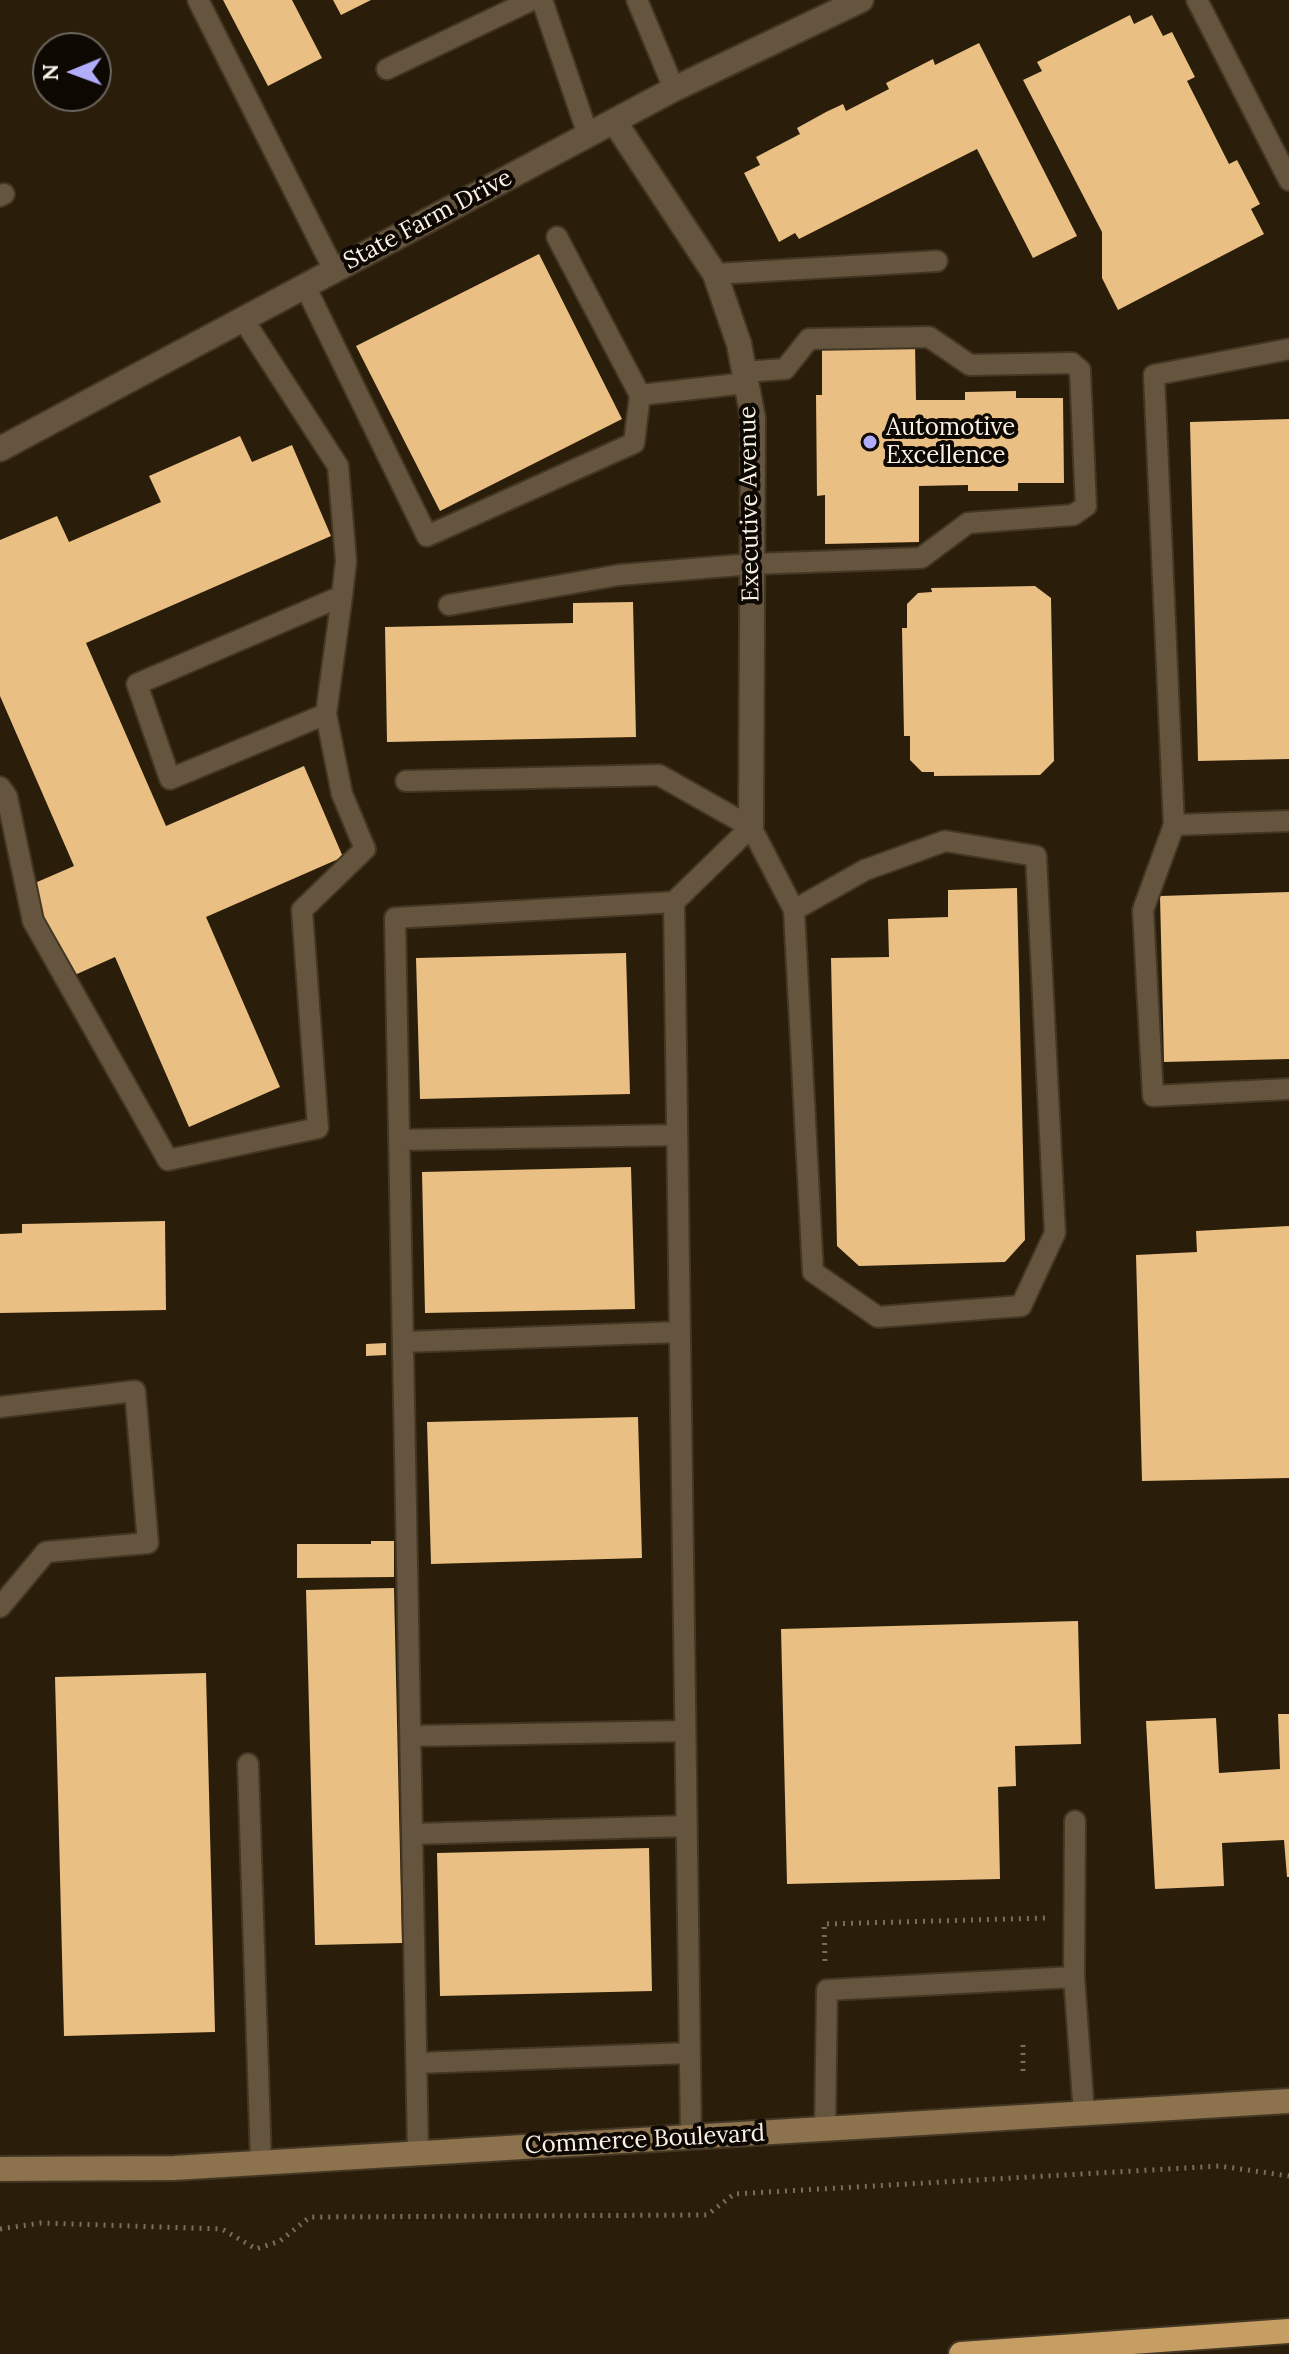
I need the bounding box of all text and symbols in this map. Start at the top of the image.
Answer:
north arrow [32,32,112,112]
text: N [36,64,64,81]
street label: State Farm Drive [339,164,517,276]
street label: Executive Avenue [734,406,766,602]
place label: Automotive Excellence [886,414,1015,470]
marker: Automotive Excellence [861,433,879,451]
street label: Commerce Boulevard [524,2119,766,2161]

